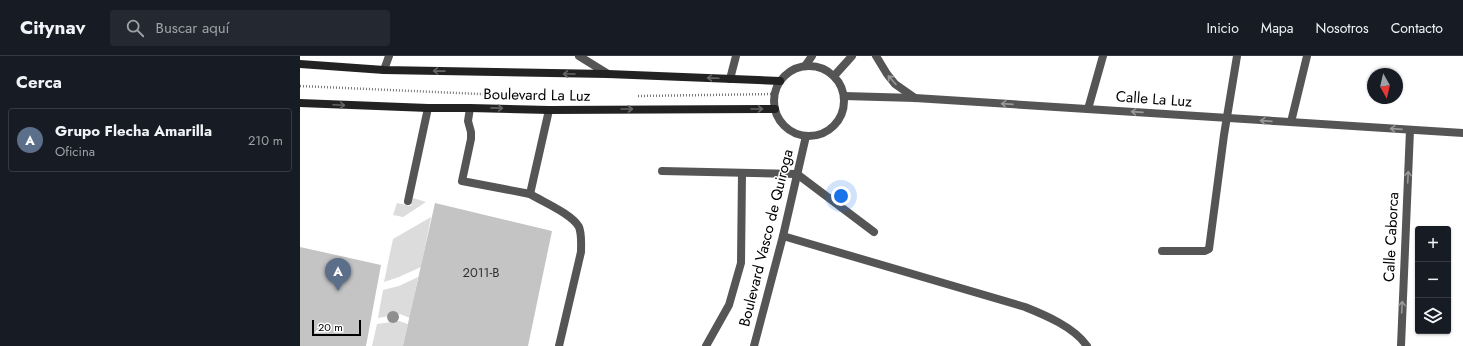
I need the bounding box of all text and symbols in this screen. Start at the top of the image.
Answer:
search box [110,10,390,46]
text: Citynav [20,14,86,41]
icon: search [124,17,146,39]
text: Buscar aquí [156,17,229,39]
text: Inicio [1206,18,1239,38]
text: Mapa [1261,18,1294,38]
text: Nosotros [1316,18,1369,38]
text: Contacto [1391,18,1443,38]
one-way arrow [433,67,446,75]
north arrow [1367,68,1403,104]
text: Cerca [16,70,62,94]
one-way arrow [563,70,576,77]
one-way arrow [707,74,720,82]
one-way arrow [888,75,897,85]
street label: Boulevard La Luz [483,83,591,107]
street label: Calle La Luz [1115,85,1193,113]
one-way arrow [332,101,345,108]
one-way arrow [1001,101,1014,108]
one-way arrow [490,105,503,112]
one-way arrow [620,105,633,113]
one-way arrow [750,105,763,113]
one-way arrow [1131,109,1144,116]
one-way arrow [1260,117,1273,124]
text: Grupo Flecha Amarilla [55,120,212,142]
one-way arrow [1390,125,1403,132]
text: A [25,131,35,150]
text: 210 m [248,131,283,150]
text: Oficina [55,142,95,161]
street label: Boulevard Vasco de Quiroga [733,147,799,329]
one-way arrow [1404,171,1412,184]
your location [831,186,851,206]
street label: Calle Caborca [1378,191,1404,283]
map controls [1415,226,1451,334]
button: + [1415,226,1451,262]
pin: A [325,258,351,291]
button: − [1415,262,1451,298]
house number: 2011-B [463,263,499,282]
button: layers [1415,298,1451,334]
one-way arrow [1399,301,1406,314]
scale bar [312,318,361,337]
text: 20 m [318,319,343,335]

